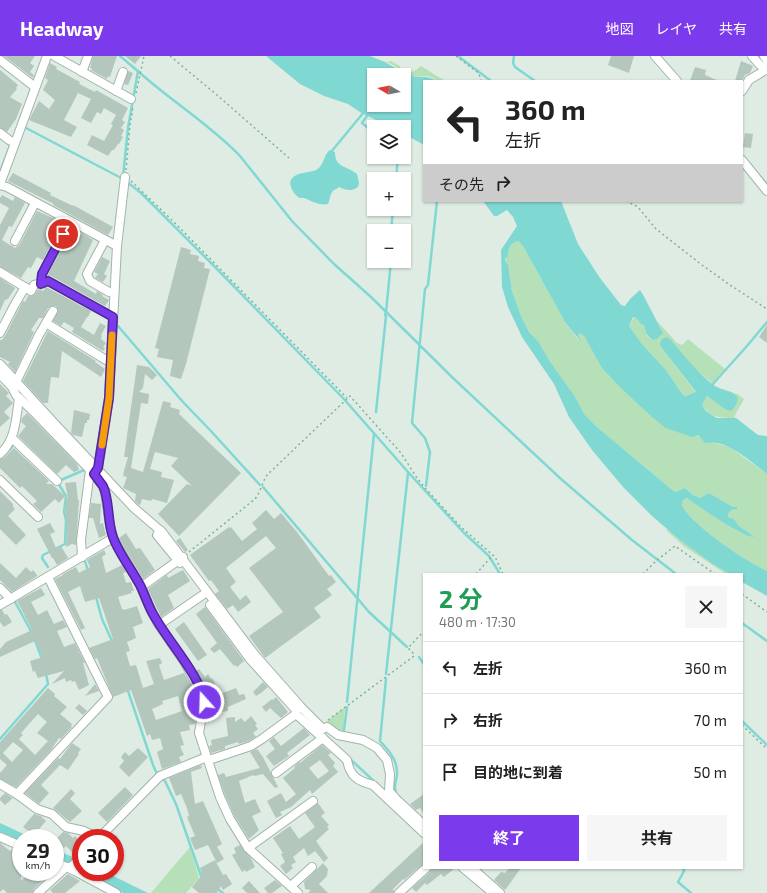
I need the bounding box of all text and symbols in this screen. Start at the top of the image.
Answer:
text: Headway [20,17,104,40]
text: 地図 [605,20,633,37]
text: レイヤ [655,20,697,37]
text: 共有 [719,20,747,37]
north arrow [367,68,411,112]
map controls [367,68,411,268]
text: 360 m [505,92,586,126]
icon: left [439,96,491,148]
button: layers [367,120,411,164]
text: 左折 [505,129,541,151]
button: + [367,172,411,216]
icon: right [492,172,514,194]
text: その先 [439,175,484,193]
pin [46,217,80,251]
icon: arrive [52,223,74,245]
button: − [367,224,411,268]
text: 2 分 [439,584,482,613]
button: close [685,586,727,628]
text: 480 m · 17:30 [439,614,516,630]
icon: left [439,657,461,679]
text: 左折 [473,659,503,677]
text: 360 m [685,659,727,677]
position arrow [183,681,225,723]
icon: right [439,709,461,731]
text: 右折 [473,711,503,729]
text: 70 m [694,711,727,729]
icon: arrive [439,761,461,783]
text: 目的地に到着 [473,763,563,781]
text: 50 m [693,763,727,781]
button: 終了 [439,815,579,861]
button: 共有 [587,815,727,861]
speed limit sign: 30 [72,829,124,881]
text: 29 [26,838,50,862]
text: km/h [26,859,50,871]

